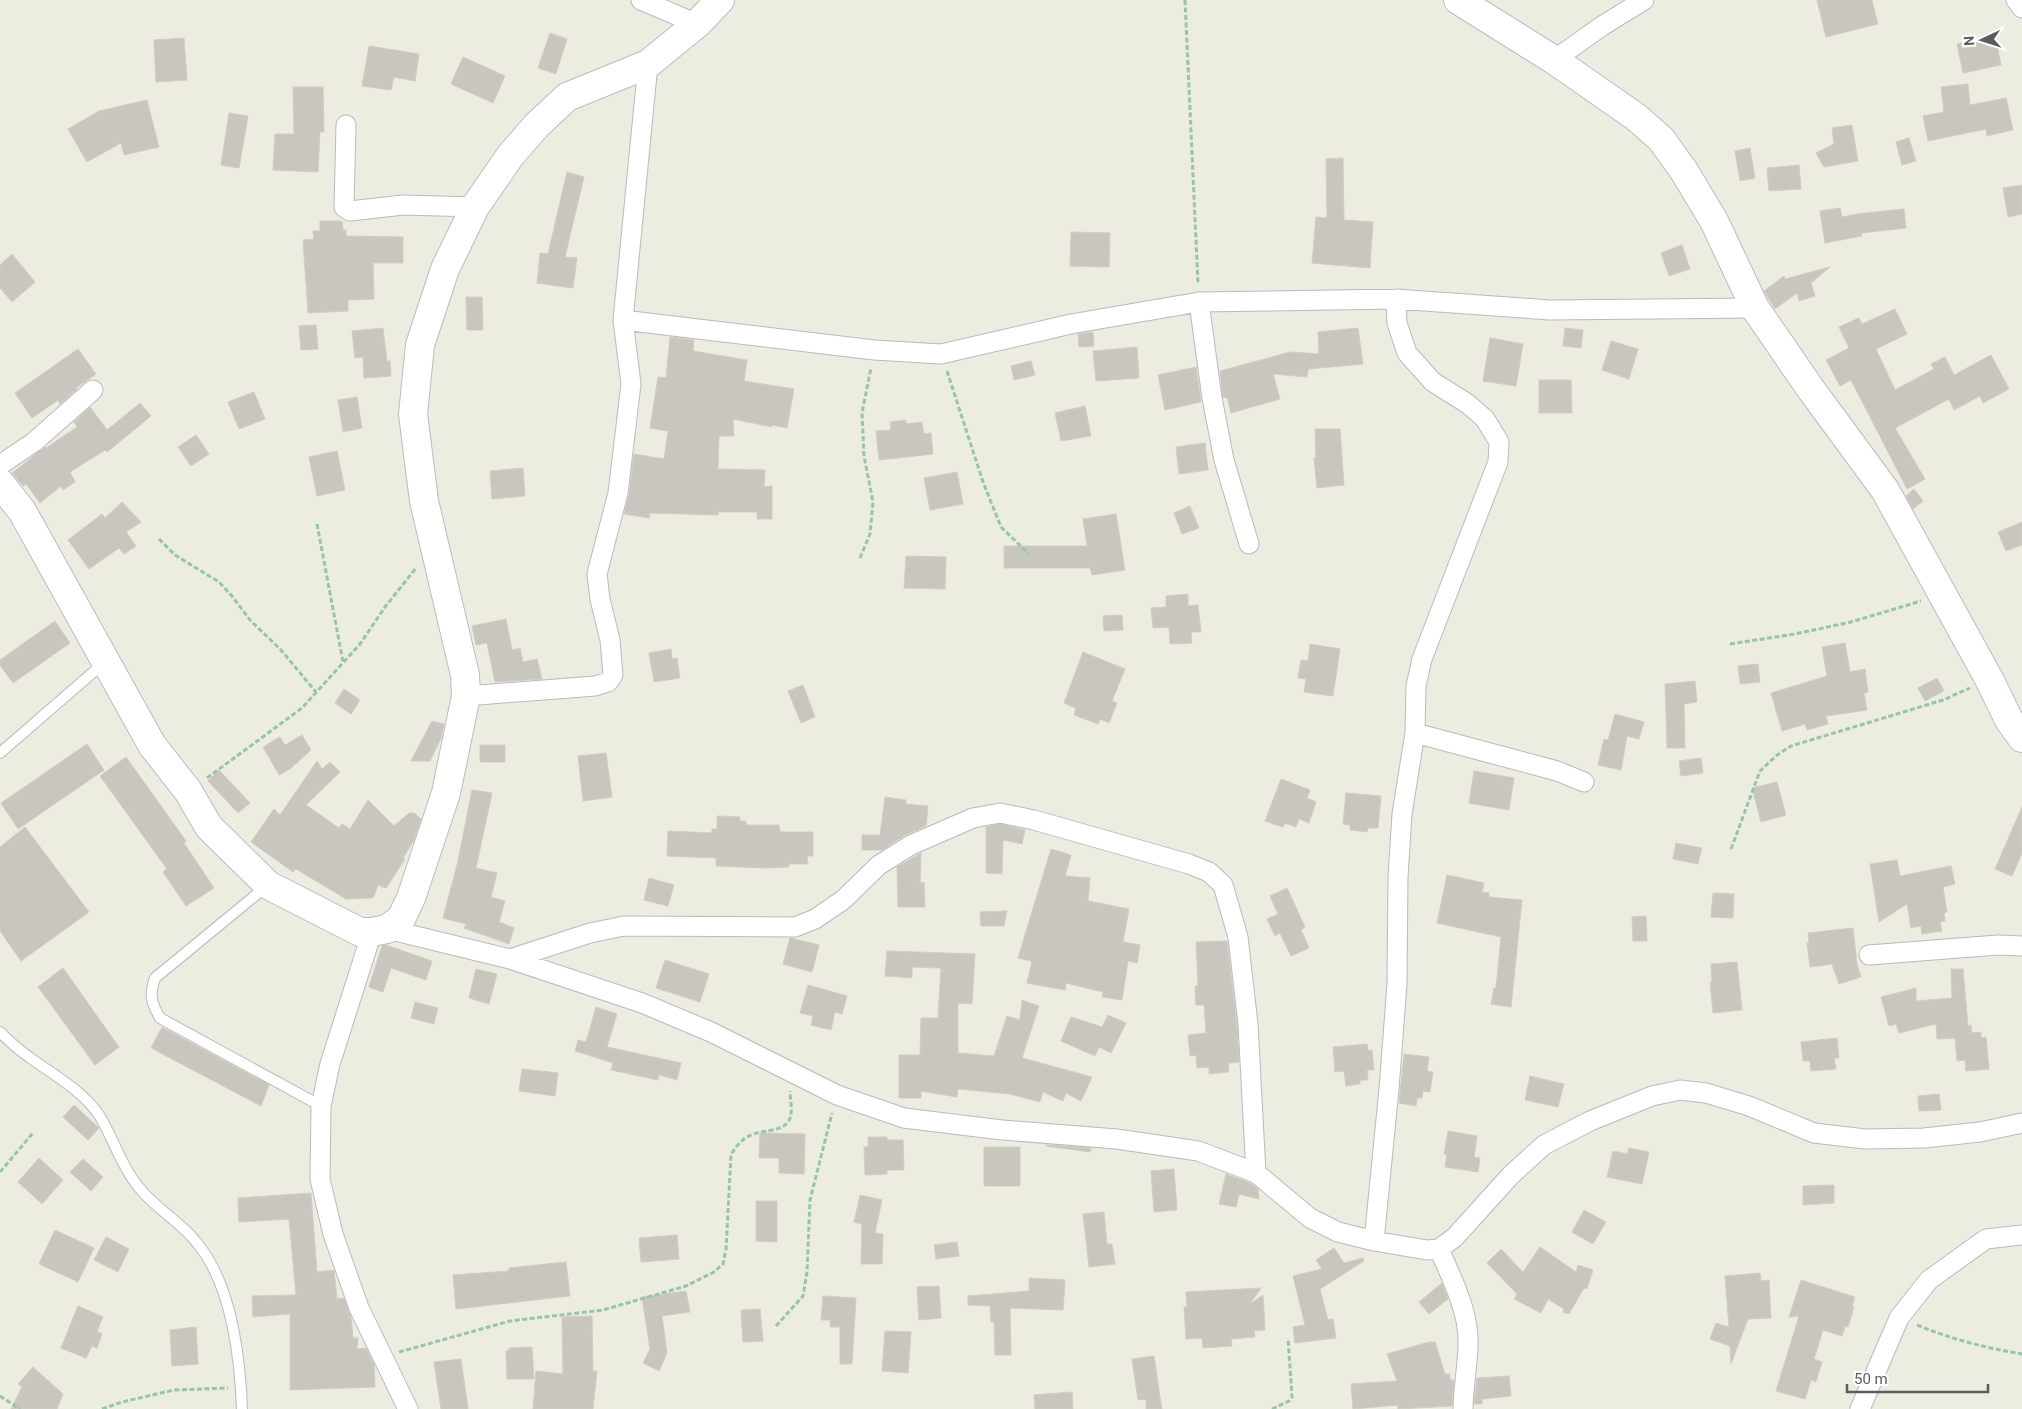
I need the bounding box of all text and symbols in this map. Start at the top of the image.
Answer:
north arrow [1957,15,2007,65]
text: N [1961,35,1977,46]
scale bar [1847,1362,1988,1394]
text: 50 m [1854,1370,1888,1388]

